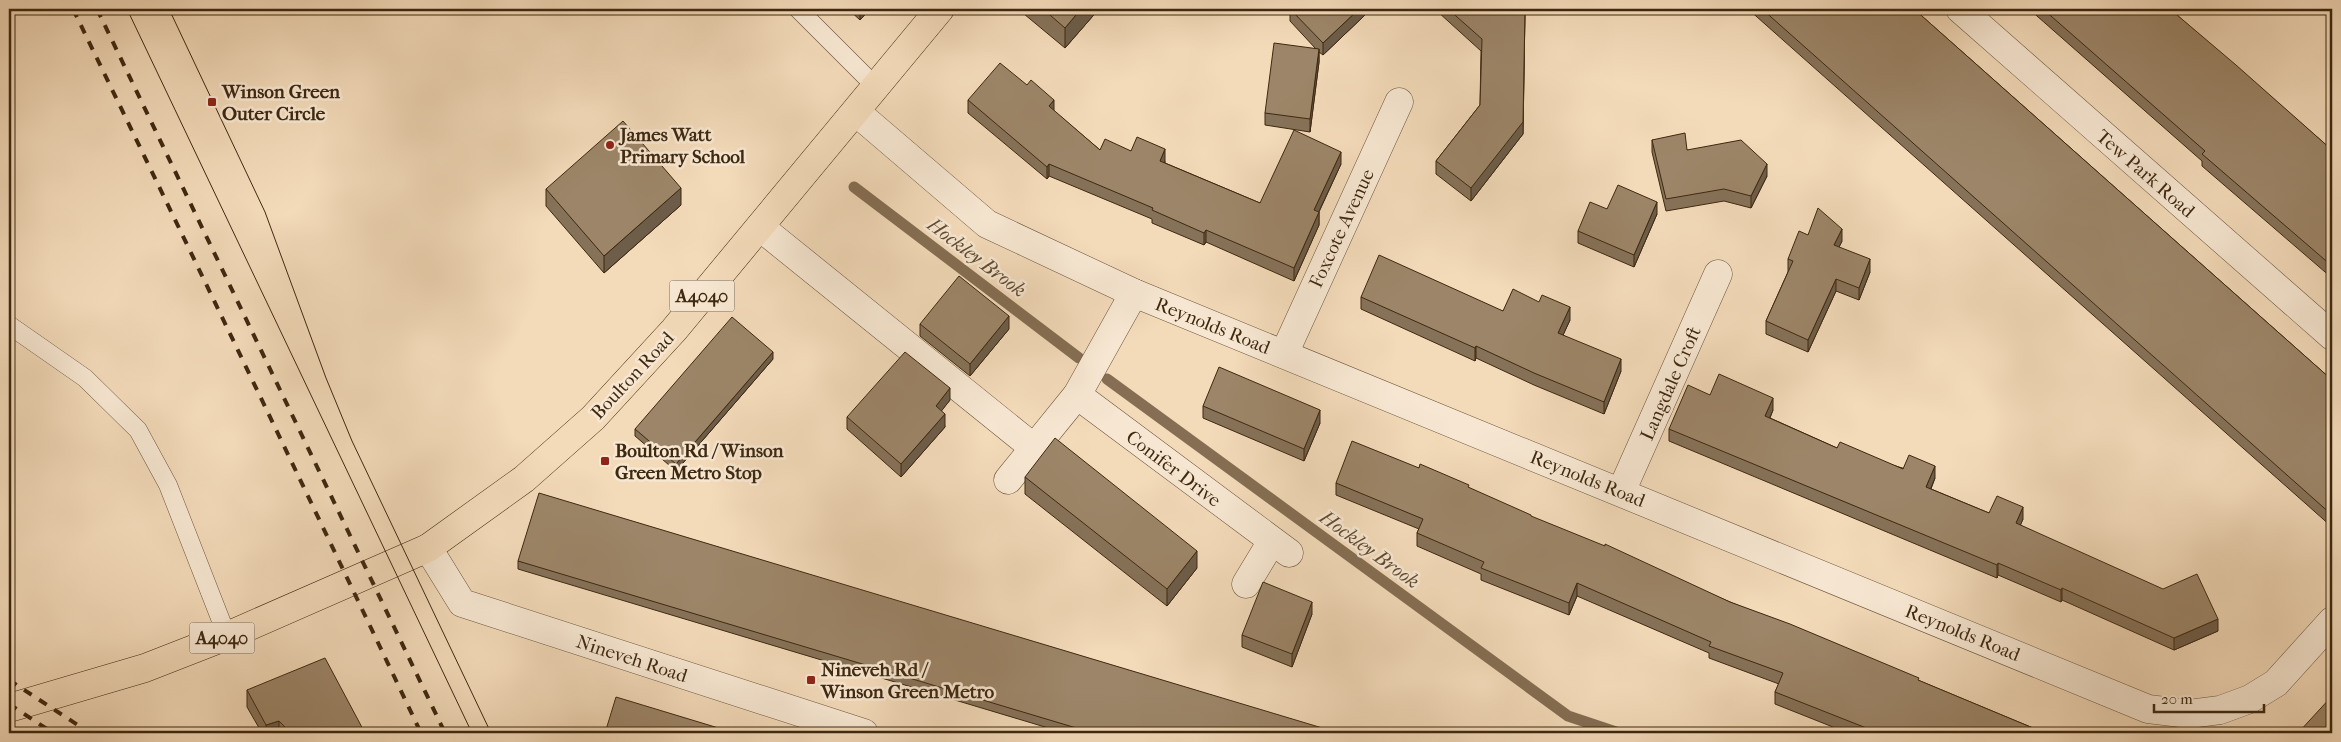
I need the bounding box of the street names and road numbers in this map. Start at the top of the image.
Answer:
street label: Tew Park Road [2092,125,2199,223]
street label: Foxcote Avenue [1305,166,1379,291]
road number: A4040 [670,280,734,312]
street label: Reynolds Road [1152,293,1274,359]
street label: Langdale Croft [1636,323,1706,444]
street label: Boulton Road [587,327,679,424]
street label: Conifer Drive [1122,426,1225,512]
street label: Reynolds Road [1527,446,1649,512]
street label: Reynolds Road [1902,600,2024,666]
road number: A4040 [190,622,254,654]
street label: Nineveh Road [573,631,691,687]

